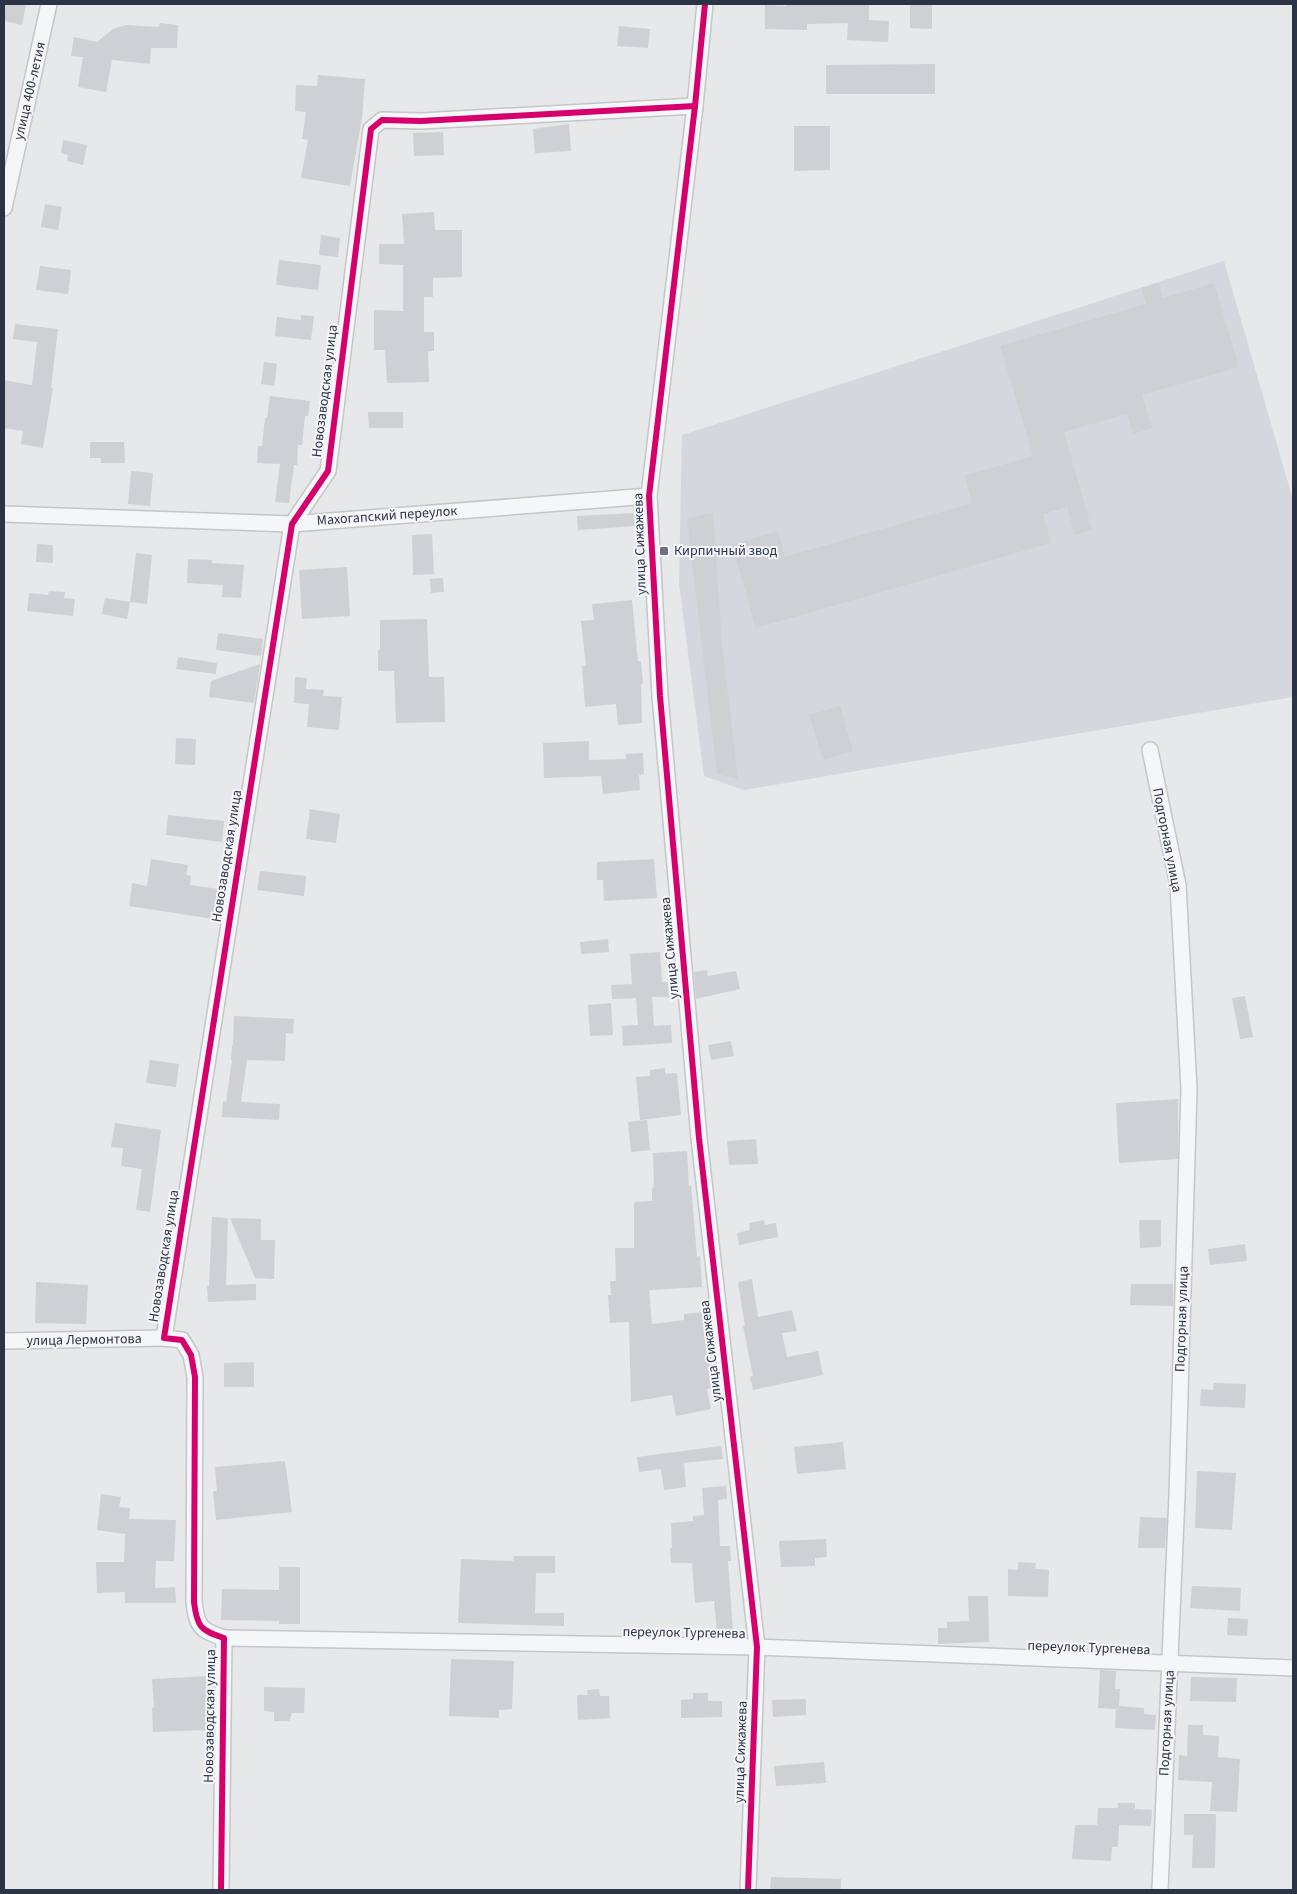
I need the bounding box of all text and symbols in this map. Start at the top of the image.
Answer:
street label: улица 400-летия [9,40,51,142]
street label: Новозаводская улица [307,323,343,459]
street label: улица Сижажева [628,492,652,596]
street label: Махогапский переулок [316,501,458,531]
place label: Кирпичный звод [674,541,778,561]
marker: Кирпичный звод [658,545,670,557]
street label: Подгорная улица [1147,786,1187,894]
street label: Новозаводская улица [207,788,247,924]
street label: улица Сижажева [656,896,684,1000]
street label: Новозаводская улица [144,1188,184,1324]
street label: Подгорная улица [1170,1266,1194,1372]
street label: улица Сижажева [695,1299,727,1403]
street label: улица Лермонтова [26,1329,142,1351]
street label: переулок Тургенева [622,1622,746,1644]
street label: переулок Тургенева [1027,1636,1151,1660]
street label: Новозаводская улица [199,1649,221,1783]
street label: Подгорная улица [1154,1669,1180,1777]
street label: улица Сижажева [729,1700,753,1804]

